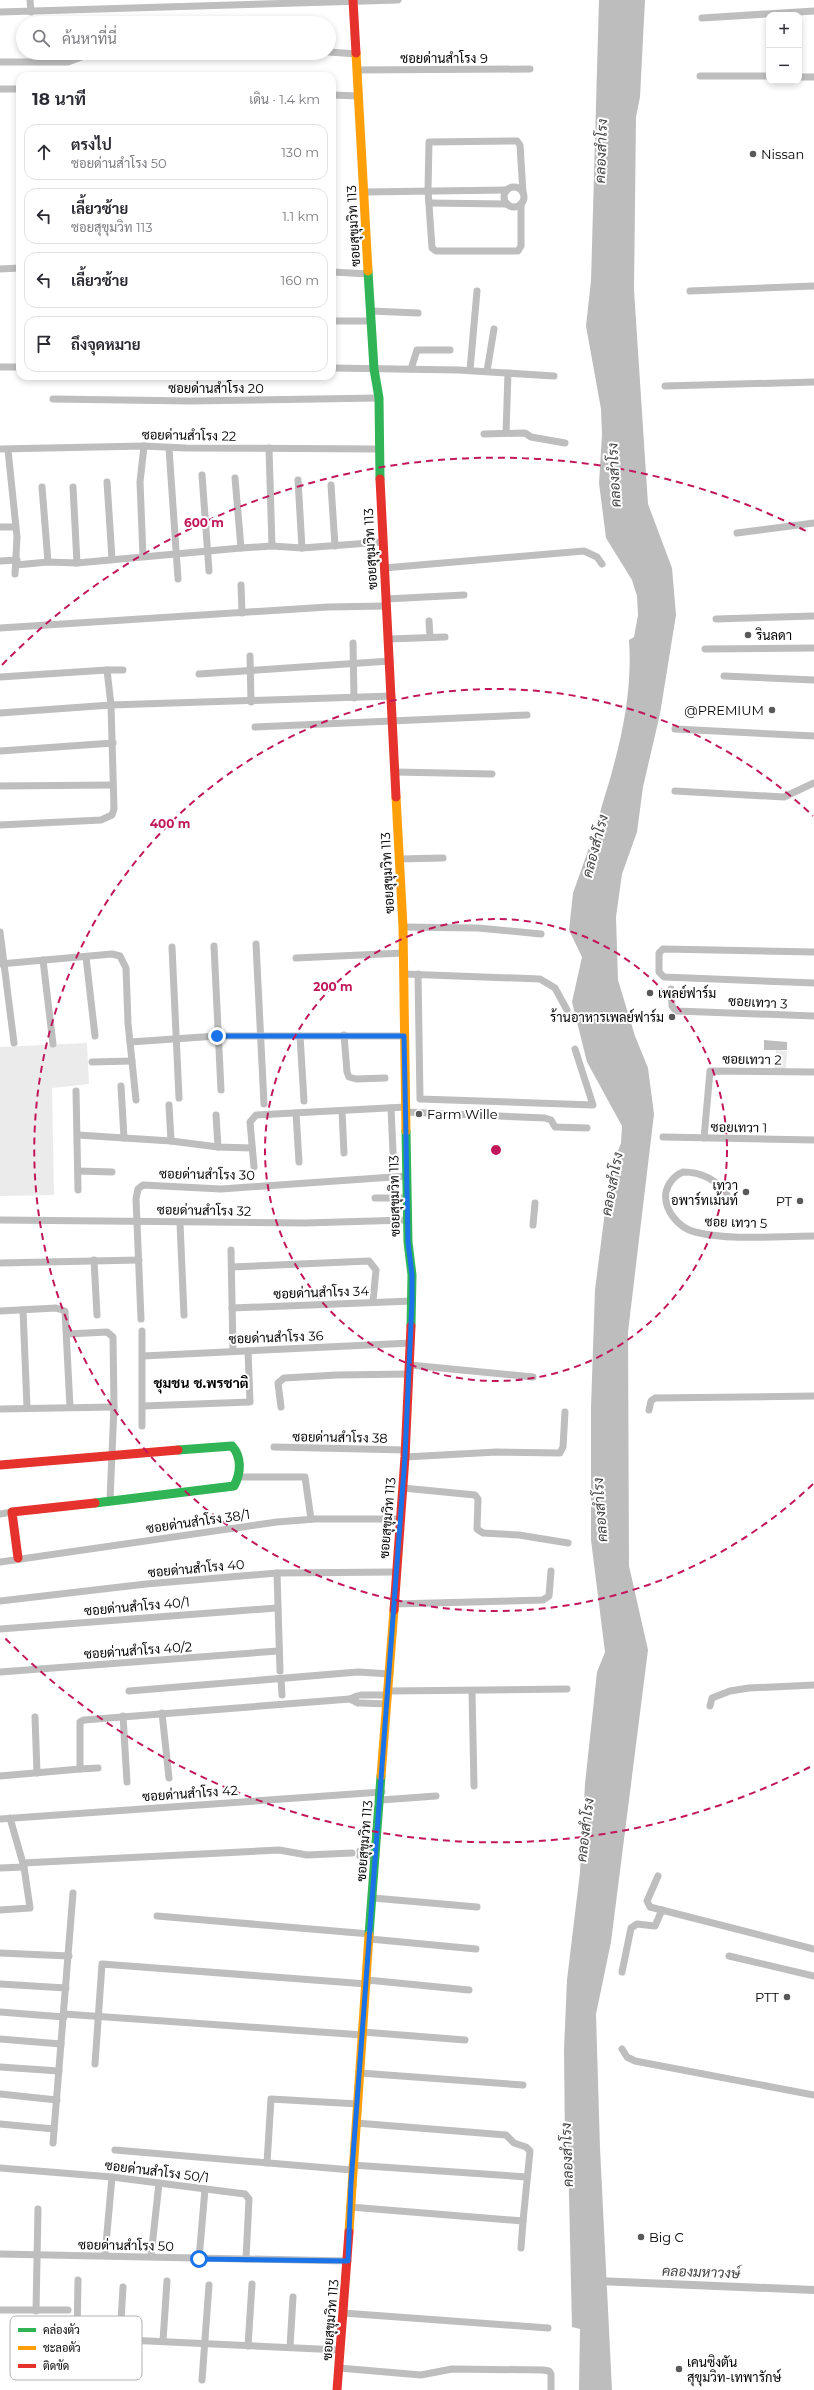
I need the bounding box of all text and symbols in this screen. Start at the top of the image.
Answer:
map controls [766,12,802,84]
button: + [766,12,802,48]
search box [16,16,336,60]
icon: search [30,27,52,49]
text: ค้นหาที่นี่ [62,29,117,48]
button: − [766,48,802,84]
street label: ซอยด่านสำโรง 9 [400,50,488,66]
text: 18 นาที [32,89,86,109]
text: เดิน · 1.4 km [249,91,320,107]
water label: คลองสำโรง [591,118,611,184]
text: ตรงไป [71,135,112,154]
icon: ahead [33,141,55,163]
text: 130 m [281,144,319,160]
place label: Nissan [761,146,804,162]
marker: Nissan [748,149,758,159]
text: ซอยด่านสำโรง 50 [71,155,167,171]
street label: ซอยสุขุมวิท 113 [343,185,365,267]
text: เลี้ยวซ้าย [71,199,128,218]
icon: left [33,205,55,227]
text: 1.1 km [282,208,319,224]
text: ซอยสุขุมวิท 113 [71,219,153,235]
icon: left [33,269,55,291]
text: เลี้ยวซ้าย [71,271,128,290]
text: 160 m [281,272,319,288]
icon: arrive [33,333,55,355]
text: ถึงจุดหมาย [71,335,141,354]
street label: ซอยด่านสำโรง 20 [168,380,264,396]
street label: ซอยด่านสำโรง 22 [142,426,236,444]
water label: คลองสำโรง [603,442,625,508]
street label: ซอยสุขุมวิท 113 [360,508,382,590]
text: 600 m [184,515,224,530]
place label: รินลดา [755,627,792,643]
marker: รินลดา [743,630,753,640]
place label: @PREMIUM [684,702,764,718]
marker: @PREMIUM [767,705,777,715]
water label: คลองสำโรง [578,813,612,879]
text: 400 m [150,816,190,831]
street label: ซอยสุขุมวิท 113 [377,832,399,914]
text: 200 m [313,979,353,994]
place label: เพลย์ฟาร์ม [658,984,716,1001]
marker: เพลย์ฟาร์ม [645,988,655,998]
street label: ซอยเทวา 3 [728,992,788,1012]
place label: ร้านอาหารเพลย์ฟาร์ม [550,1008,664,1025]
marker: ร้านอาหารเพลย์ฟาร์ม [667,1012,677,1022]
route end [208,1027,226,1045]
street label: ซอยเทวา 2 [722,1050,782,1068]
place label: Farm Wille [427,1106,498,1122]
marker: Farm Wille [414,1109,424,1119]
street label: ซอยเทวา 1 [711,1119,767,1135]
centre of rings [489,1143,503,1157]
water label: คลองสำโรง [597,1151,627,1217]
street label: ซอยสุขุมวิท 113 [385,1155,405,1237]
street label: ซอยด่านสำโรง 30 [159,1165,255,1183]
place label: เทวา อพาร์ทเม้นท์ [671,1177,738,1208]
marker: เทวา อพาร์ทเม้นท์ [741,1187,751,1197]
place label: PT [776,1193,793,1209]
marker: PT [795,1196,805,1206]
street label: ซอยด่านสำโรง 32 [157,1201,251,1219]
street label: ซอย เทวา 5 [704,1213,768,1231]
street label: ซอยด่านสำโรง 34 [273,1282,369,1302]
street label: ซอยด่านสำโรง 36 [228,1327,324,1347]
district label: ชุมชน ช.พรชาติ [153,1374,249,1394]
street label: ซอยด่านสำโรง 38 [292,1428,388,1446]
street label: ซอยสุขุมวิท 113 [375,1477,401,1560]
water label: คลองสำโรง [589,1477,611,1543]
street label: ซอยด่านสำโรง 38/1 [145,1506,251,1536]
street label: ซอยด่านสำโรง 40 [147,1556,245,1580]
street label: ซอยด่านสำโรง 40/1 [83,1593,191,1619]
street label: ซอยด่านสำโรง 40/2 [83,1638,193,1662]
street label: ซอยด่านสำโรง 42 [142,1782,238,1804]
water label: คลองสำโรง [572,1797,598,1863]
street label: ซอยสุขุมวิท 113 [352,1800,378,1883]
place label: PTT [755,1989,780,2005]
marker: PTT [782,1992,792,2002]
water label: คลองสำโรง [557,2122,577,2188]
street label: ซอยด่านสำโรง 50/1 [104,2157,210,2185]
place label: Big C [649,2229,684,2245]
marker: Big C [636,2232,646,2242]
street label: ซอยด่านสำโรง 50 [78,2236,174,2254]
route start [190,2250,208,2268]
water label: คลองมหาวงษ์ [661,2262,742,2282]
street label: ซอยสุขุมวิท 113 [318,2279,344,2362]
legend [10,2316,142,2380]
text: คล่องตัว [43,2323,80,2337]
text: ชะลอตัว [43,2341,81,2355]
place label: เคนซิงตัน สุขุมวิท-เทพารักษ์ [687,2354,781,2387]
text: ติดขัด [43,2359,69,2373]
marker: เคนซิงตัน สุขุมวิท-เทพารักษ์ [674,2364,684,2374]

